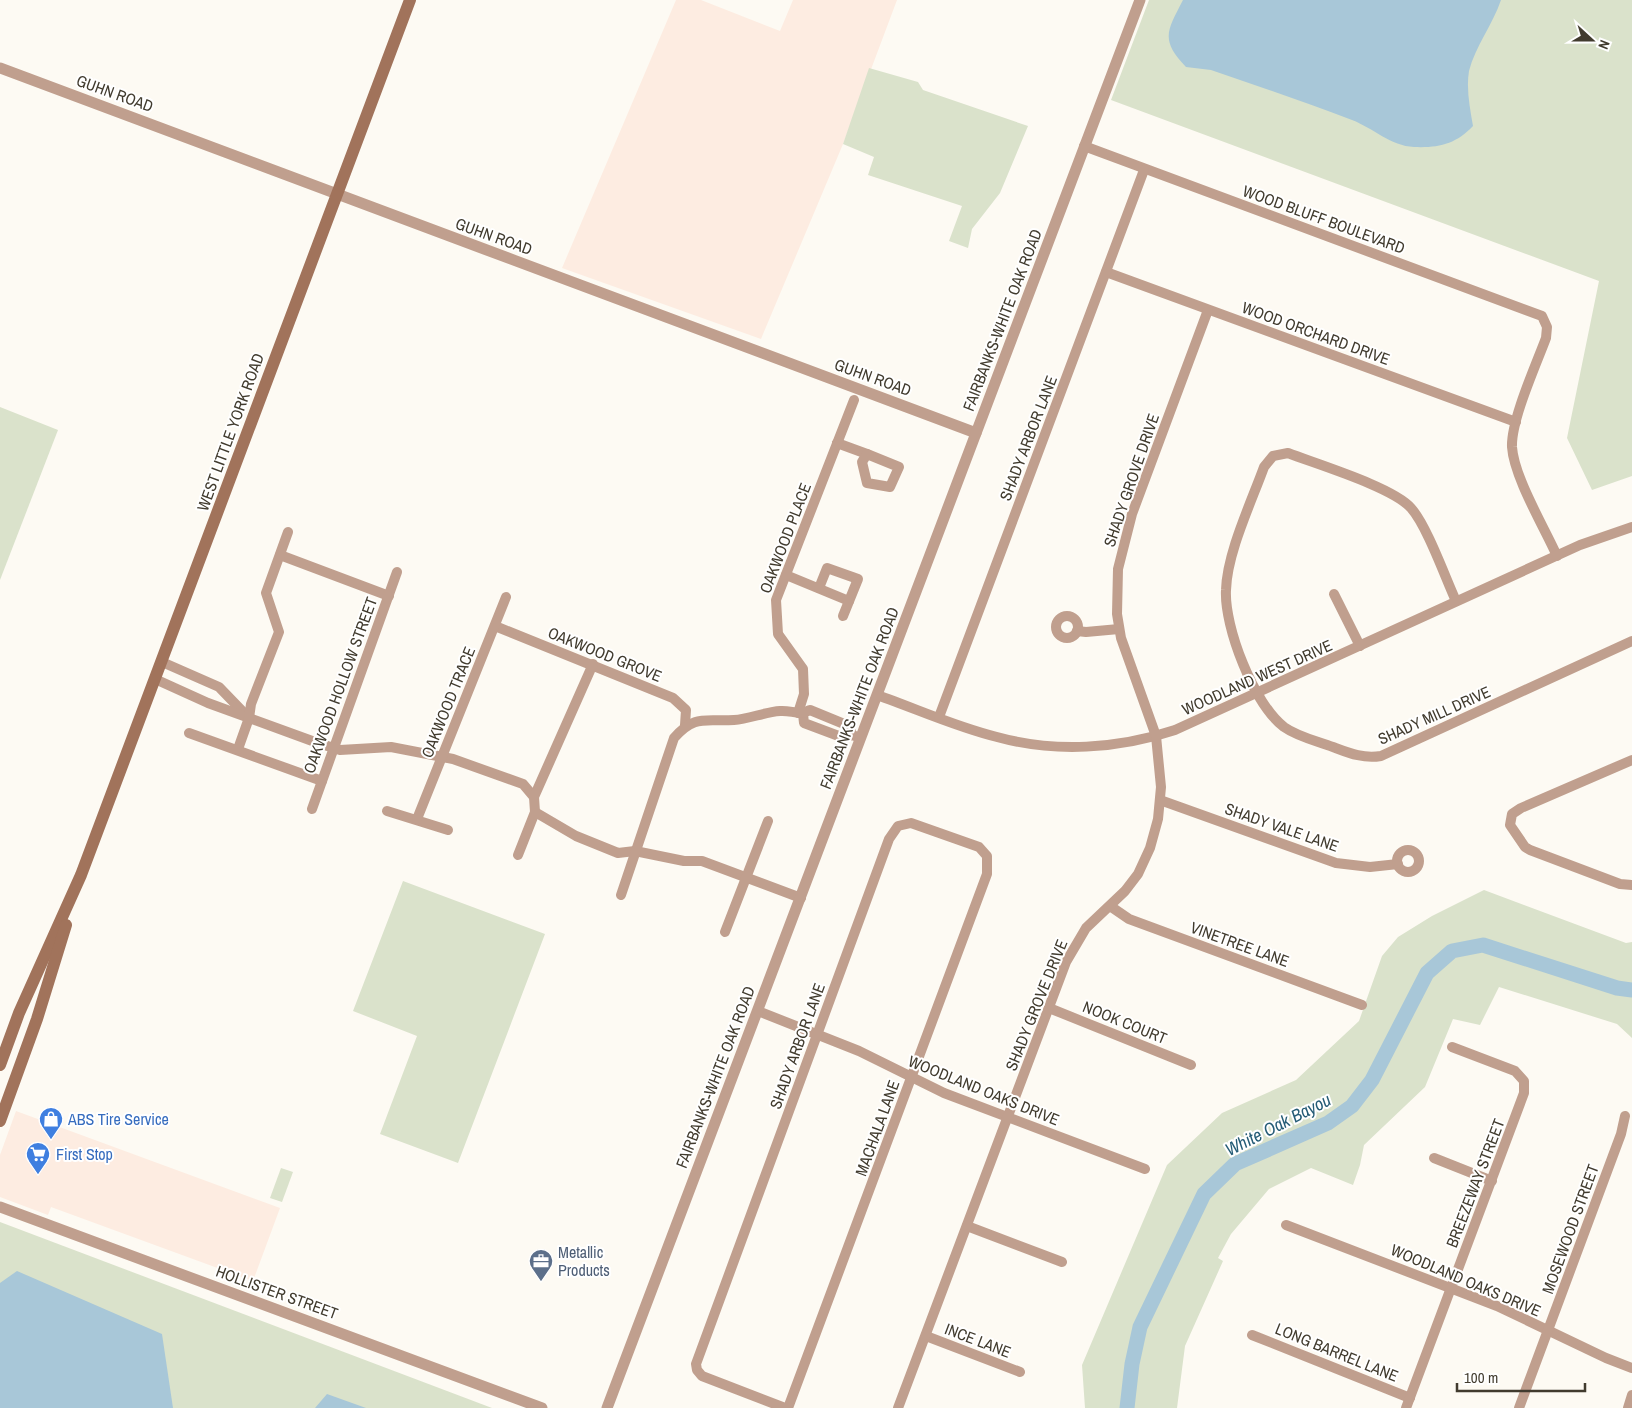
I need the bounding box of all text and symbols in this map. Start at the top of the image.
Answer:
north arrow [1567,15,1617,65]
text: N [1594,38,1614,52]
street label: GUHN ROAD [74,69,156,117]
street label: WOOD BLUFF BOULEVARD [1240,179,1408,259]
street label: GUHN ROAD [453,212,535,260]
street label: FAIRBANKS-WHITE OAK ROAD [957,226,1047,414]
street label: WOOD ORCHARD DRIVE [1239,296,1393,370]
street label: WEST LITTLE YORK ROAD [191,350,269,514]
street label: GUHN ROAD [832,353,914,401]
street label: SHADY ARBOR LANE [994,372,1062,504]
street label: SHADY GROVE DRIVE [1098,410,1164,550]
street label: OAKWOOD PLACE [754,480,816,596]
street label: OAKWOOD HOLLOW STREET [298,594,382,776]
street label: FAIRBANKS-WHITE OAK ROAD [814,604,904,792]
street label: OAKWOOD GROVE [545,621,665,687]
street label: WOODLAND WEST DRIVE [1178,634,1336,720]
street label: OAKWOOD TRACE [416,643,480,761]
street label: SHADY MILL DRIVE [1374,680,1494,750]
street label: SHADY VALE LANE [1222,797,1342,857]
street label: VINETREE LANE [1188,916,1292,972]
street label: SHADY GROVE DRIVE [1000,936,1072,1074]
street label: SHADY ARBOR LANE [764,980,830,1112]
street label: FAIRBANKS-WHITE OAK ROAD [670,983,760,1171]
street label: NOOK COURT [1080,995,1170,1049]
street label: WOODLAND OAKS DRIVE [905,1050,1063,1130]
street label: MACHALA LANE [849,1077,905,1179]
water label: White Oak Bayou [1221,1087,1335,1162]
shop icon: ABS Tire Service [38,1106,64,1140]
place label: ABS Tire Service [67,1108,169,1130]
street label: BREEZEWAY STREET [1440,1116,1510,1250]
supermarket icon: First Stop [25,1141,51,1175]
place label: First Stop [56,1143,113,1165]
street label: MOSEWOOD STREET [1536,1161,1604,1297]
street label: WOODLAND OAKS DRIVE [1388,1238,1544,1322]
place label: Metallic Products [558,1241,610,1281]
office icon: Metallic Products [528,1248,554,1282]
street label: HOLLISTER STREET [213,1260,341,1324]
street label: INCE LANE [942,1317,1014,1363]
street label: LONG BARREL LANE [1272,1317,1402,1387]
scale bar [1457,1360,1584,1392]
text: 100 m [1464,1367,1498,1388]

